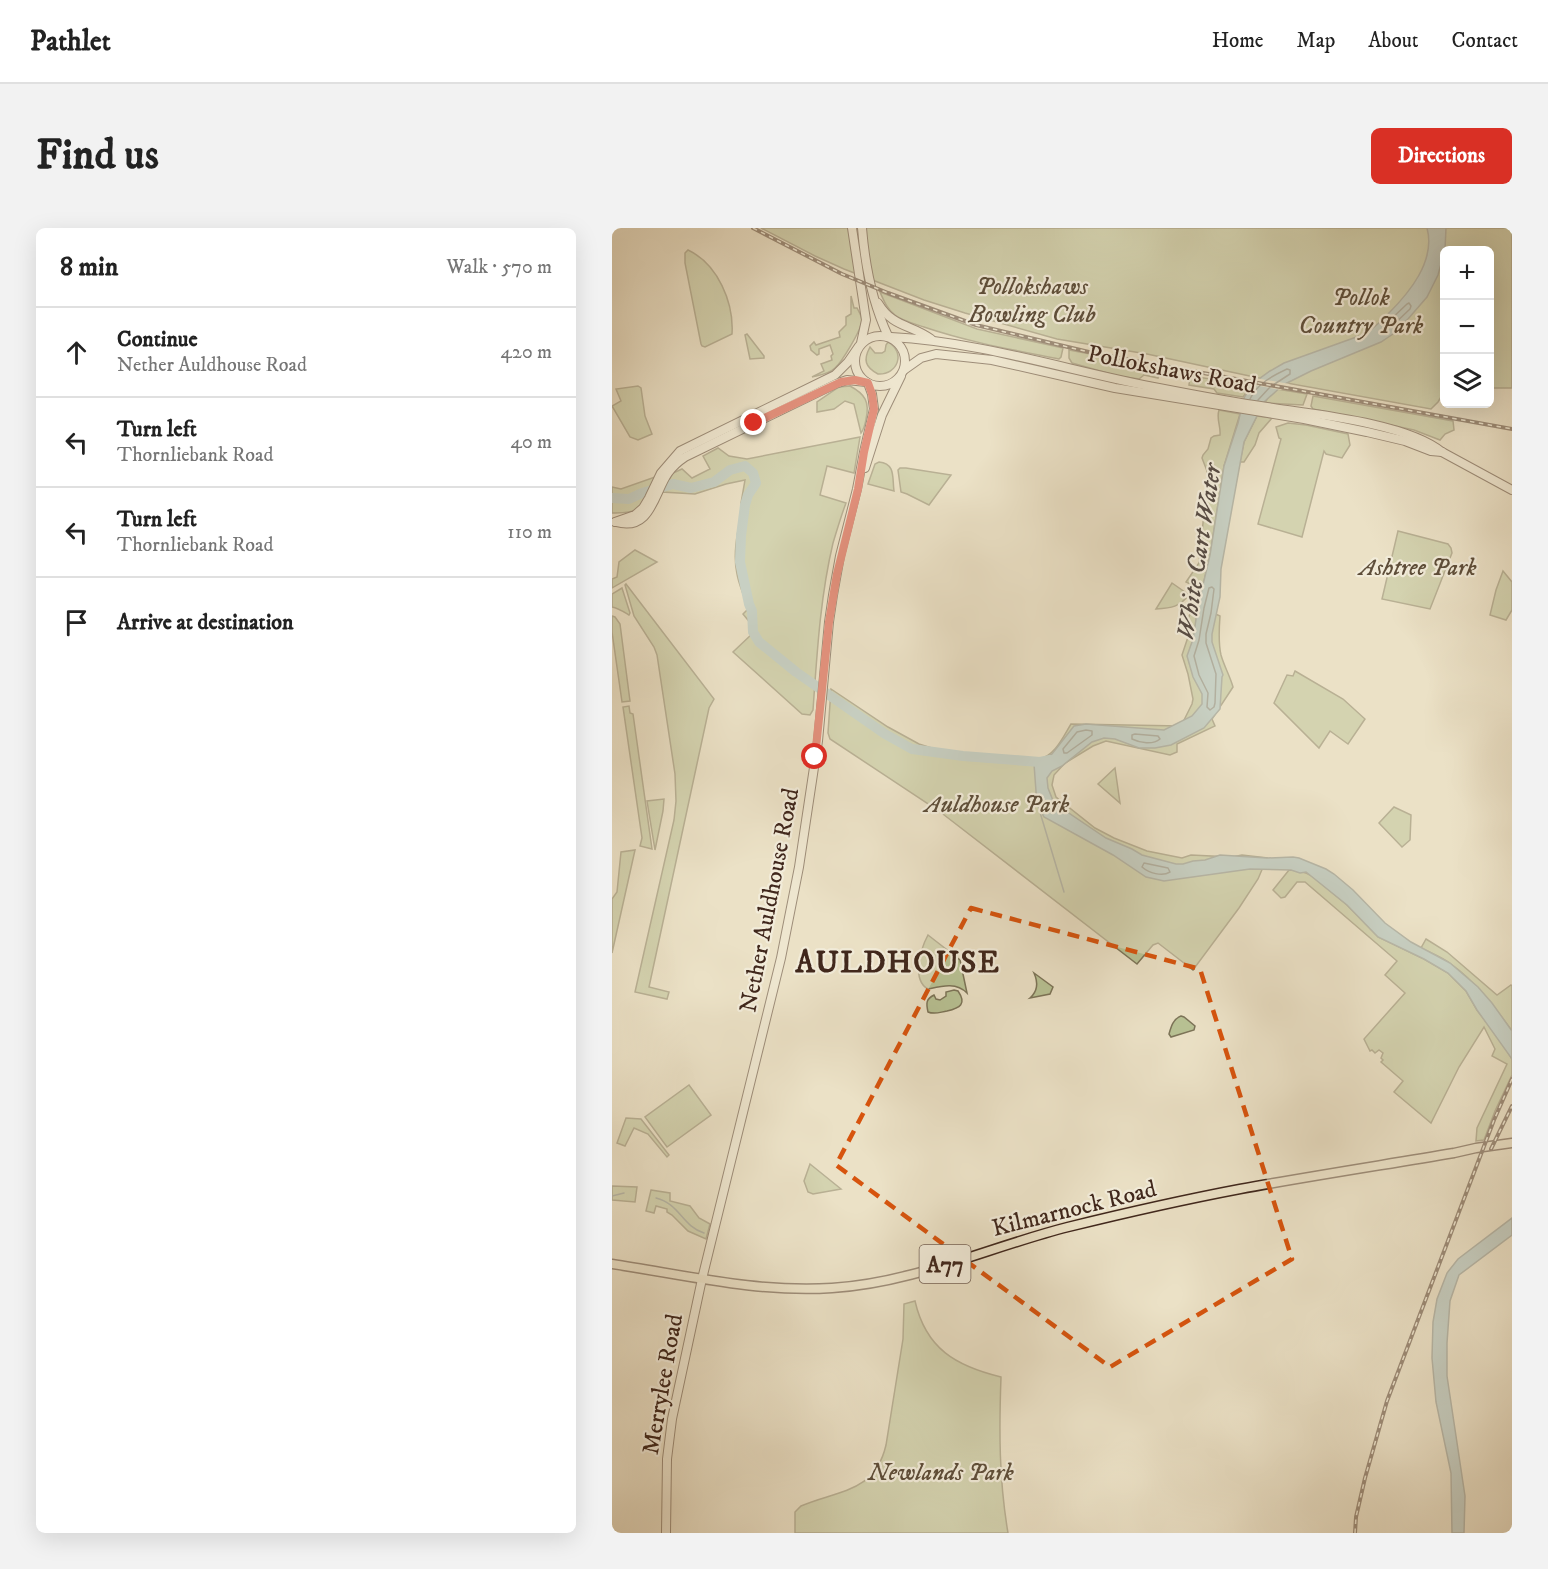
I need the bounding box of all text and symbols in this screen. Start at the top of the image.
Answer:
text: Pathlet [30,24,111,59]
text: Home [1212,28,1264,54]
text: Map [1297,28,1335,54]
text: About [1368,28,1419,54]
text: Contact [1452,28,1518,54]
button: Directions [1371,128,1512,184]
text: Find us [36,130,159,182]
map controls [1440,246,1494,408]
button: + [1440,246,1494,300]
text: 8 min [60,251,118,284]
text: Walk · 570 m [447,255,552,280]
park label: Pollokshaws Bowling Club [967,272,1096,330]
park label: Pollok Country Park [1299,283,1423,341]
button: − [1440,300,1494,354]
text: Continue [117,326,198,353]
icon: ahead [60,336,93,369]
street label: Pollokshaws Road [1085,339,1259,401]
text: 420 m [501,340,552,365]
text: Nether Auldhouse Road [117,353,307,378]
button: layers [1440,354,1494,408]
route end [740,409,766,435]
text: Turn left [117,416,197,443]
icon: left [60,426,93,459]
text: 40 m [510,430,552,455]
text: Thornliebank Road [117,443,274,468]
water label: White Cart Water [1169,460,1230,643]
text: Turn left [117,506,197,533]
icon: left [60,516,93,549]
text: 110 m [507,520,552,545]
text: Thornliebank Road [117,533,274,558]
park label: Ashtree Park [1356,553,1477,583]
icon: arrive [60,606,93,639]
text: Arrive at destination [117,609,294,636]
route start [801,743,827,769]
street label: Nether Auldhouse Road [734,785,806,1015]
park label: Auldhouse Park [922,790,1069,820]
district label: AULDHOUSE [795,945,1000,982]
street label: Kilmarnock Road [989,1174,1160,1244]
road number: A77 [920,1245,970,1283]
street label: Merrylee Road [636,1312,690,1457]
park label: Newlands Park [866,1458,1014,1488]

